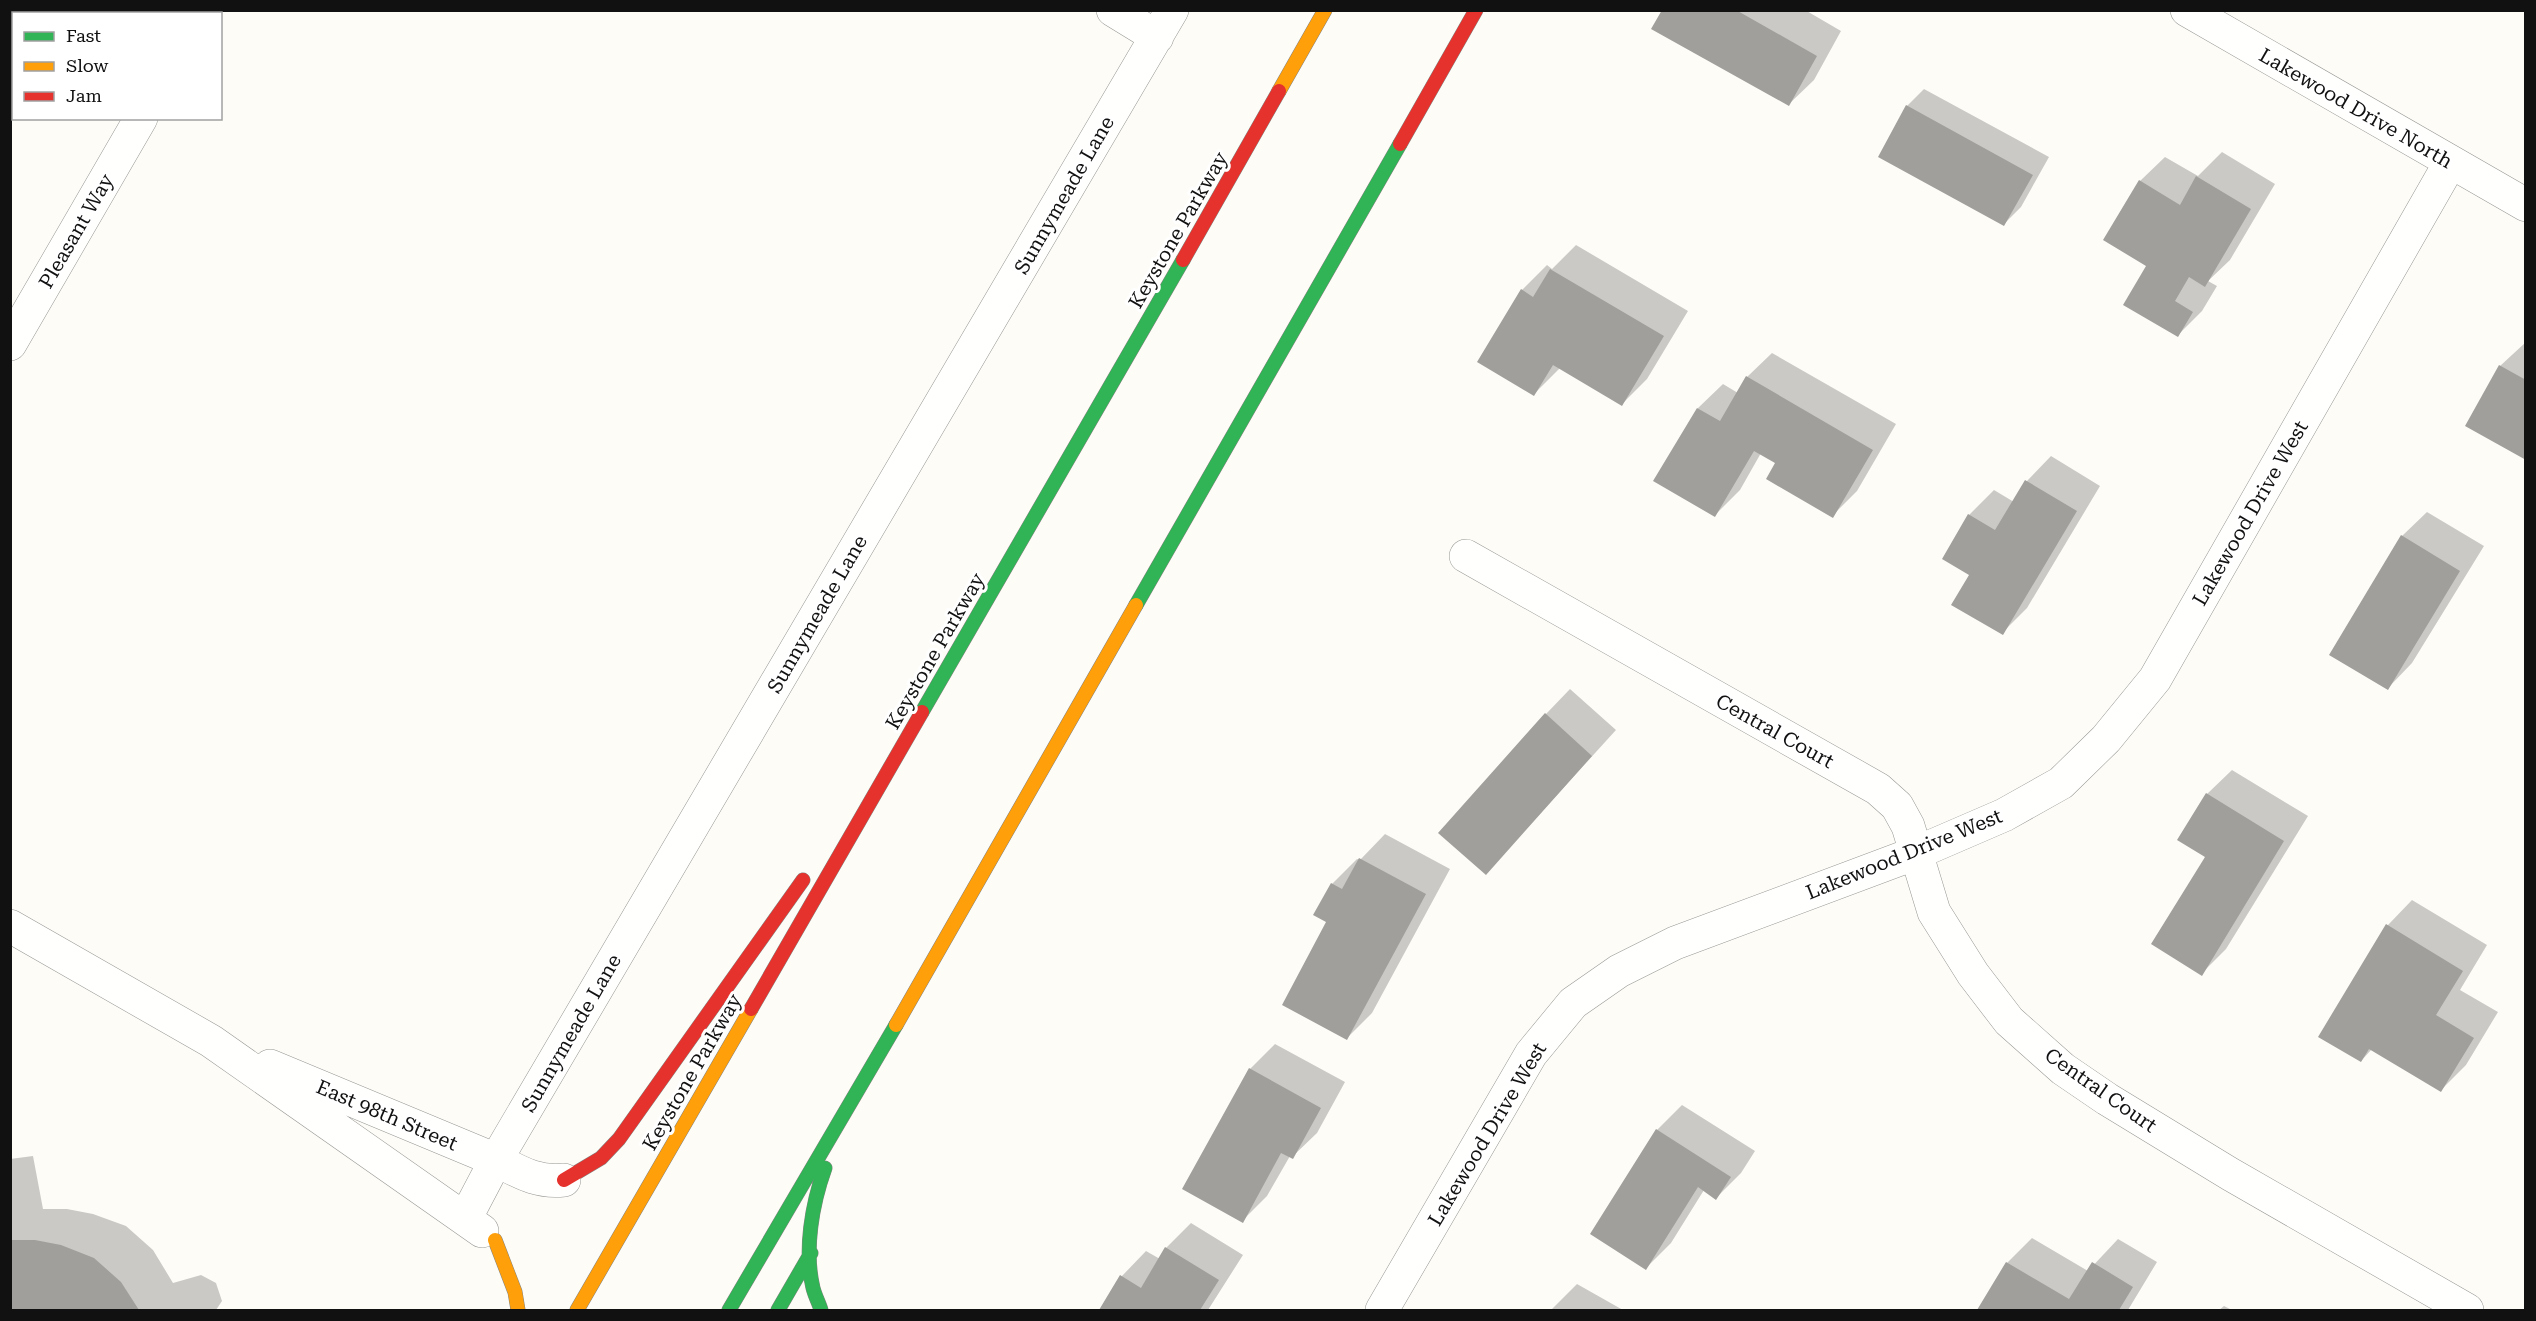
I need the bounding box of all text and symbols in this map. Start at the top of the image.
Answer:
legend [12,12,222,120]
text: Fast [66,25,101,46]
street label: Lakewood Drive North [2255,43,2457,173]
text: Slow [66,55,108,76]
text: Jam [66,85,102,106]
street label: Sunnymeade Lane [1009,112,1119,278]
street label: Keystone Parkway [1123,147,1233,313]
street label: Pleasant Way [34,169,118,292]
street label: Lakewood Drive West [2187,416,2313,610]
street label: Sunnymeade Lane [762,531,872,697]
street label: Keystone Parkway [880,568,990,734]
street label: Central Court [1712,689,1839,774]
street label: Lakewood Drive West [1802,803,2006,904]
street label: Sunnymeade Lane [516,950,626,1116]
street label: Keystone Parkway [637,989,747,1155]
street label: Lakewood Drive West [1423,1038,1552,1230]
street label: Central Court [2040,1043,2162,1138]
street label: East 98th Street [313,1074,462,1156]

